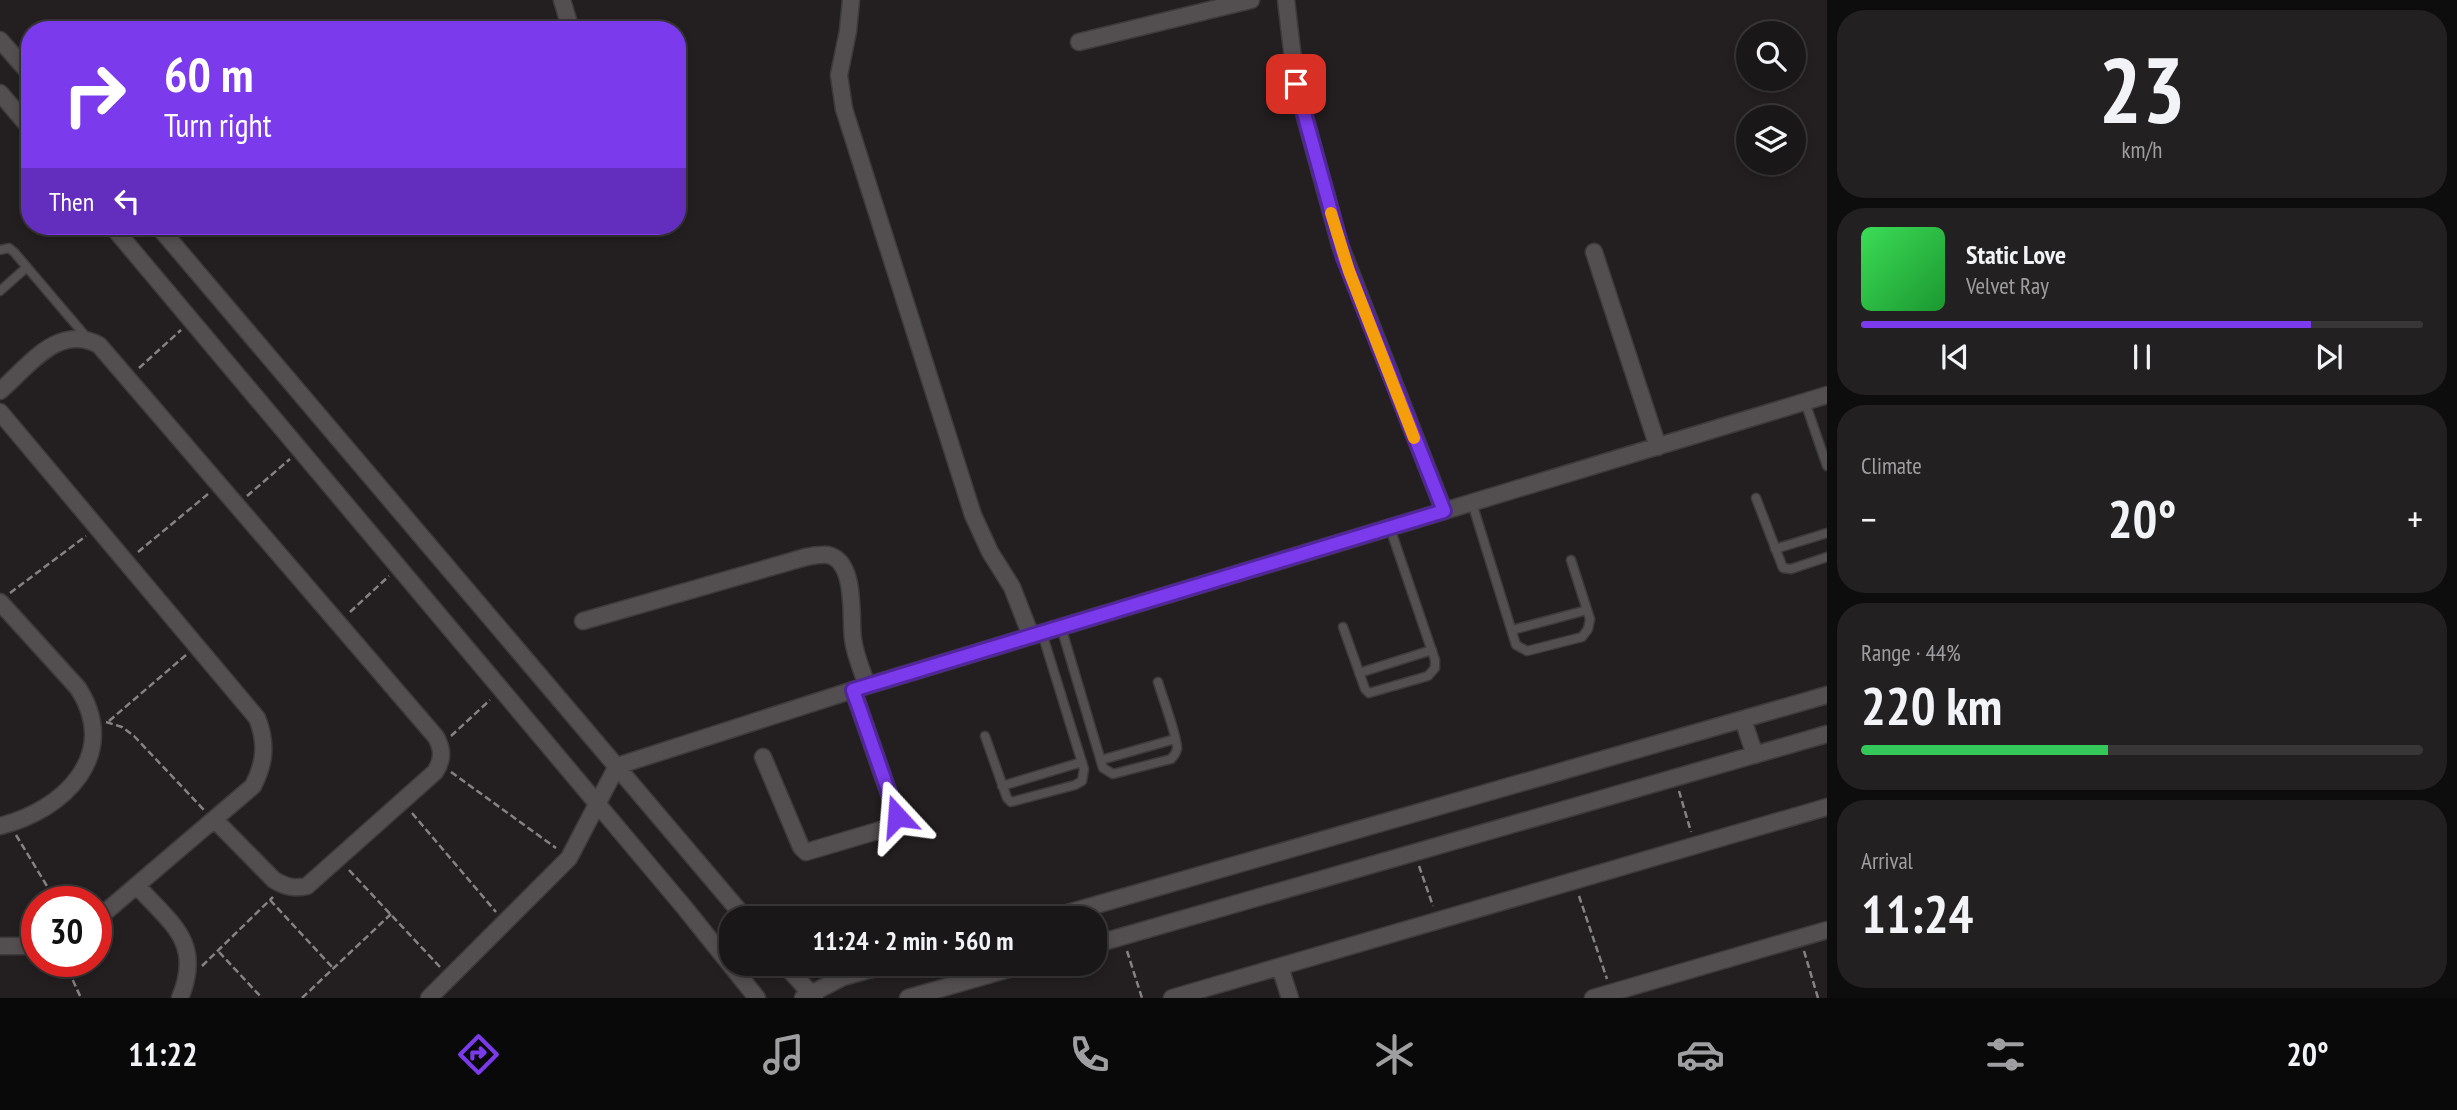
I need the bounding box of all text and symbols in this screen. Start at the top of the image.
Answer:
map controls [1736,21,1806,175]
button: search [1736,21,1806,91]
text: 23 [2099,30,2186,148]
text: 60 m [164,42,253,106]
icon: right [49,49,140,140]
pin [1266,54,1326,114]
icon: arrive [1277,65,1315,103]
text: Turn right [164,104,272,146]
button: layers [1736,105,1806,175]
text: km/h [2122,135,2162,164]
icon: left [108,182,146,220]
text: Then [49,185,94,218]
text: Static Love [1966,238,2066,271]
text: Velvet Ray [1966,271,2049,300]
icon: previous [1936,338,1974,376]
icon: pause [2123,338,2161,376]
icon: next [2310,338,2348,376]
text: Climate [1861,451,1922,480]
text: 20° [2108,485,2176,552]
text: − [1861,494,1877,543]
text: + [2407,494,2423,543]
text: Range · 44% [1861,638,1961,667]
text: 220 km [1861,672,2002,739]
position arrow [860,779,934,853]
text: Arrival [1861,846,1913,875]
text: 11:24 [1861,880,1973,947]
speed limit sign: 30 [21,886,112,977]
text: 11:24 · 2 min · 560 m [813,924,1013,957]
icon: directions [454,1030,503,1079]
icon: music [759,1030,808,1079]
icon: phone [1065,1030,1114,1079]
icon: climate [1370,1030,1419,1079]
icon: car [1676,1030,1725,1079]
icon: filters [1981,1030,2030,1079]
text: 11:22 [128,1033,197,1075]
text: 20° [2287,1033,2329,1075]

